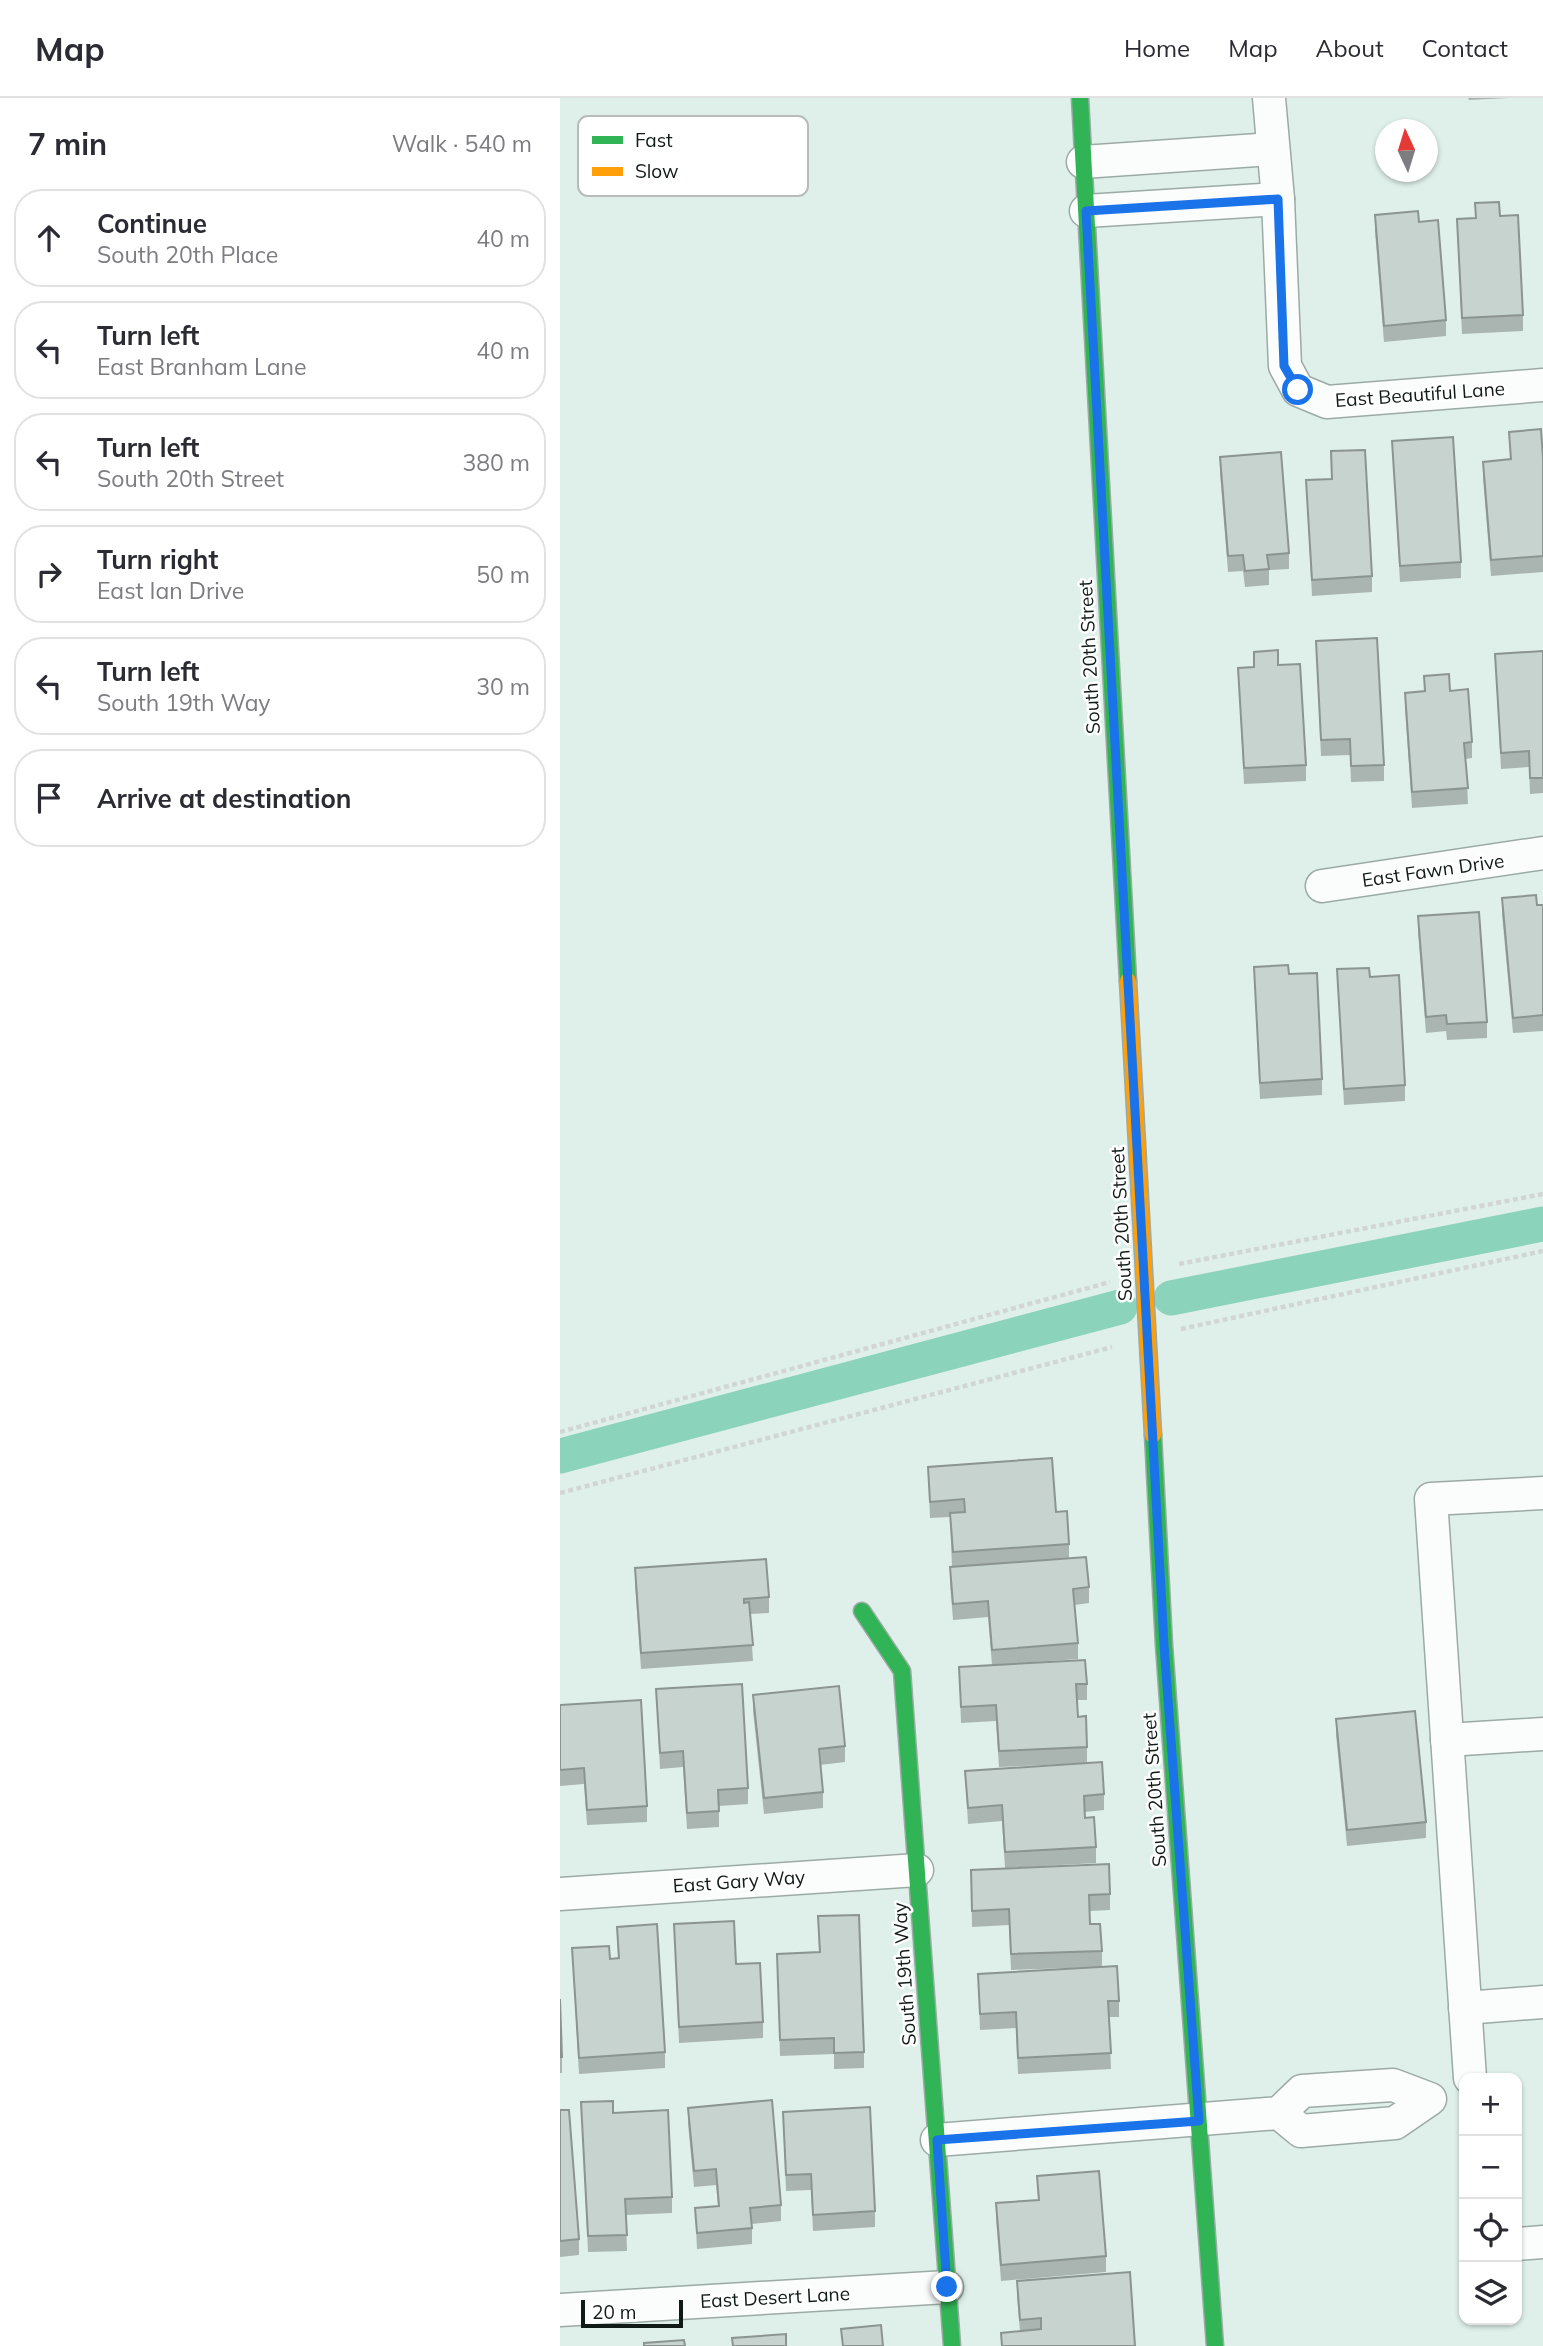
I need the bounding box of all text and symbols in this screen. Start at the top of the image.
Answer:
text: Map [35,28,105,69]
text: Home [1124,33,1190,63]
text: Map [1228,33,1278,63]
text: About [1316,33,1384,63]
text: Contact [1422,33,1508,63]
legend [578,116,808,196]
north arrow [1375,119,1438,182]
text: 7 min [28,125,107,163]
text: Fast [635,128,673,152]
text: Walk · 540 m [392,129,532,158]
text: Slow [635,159,679,183]
text: Continue [97,207,207,240]
icon: ahead [30,219,68,257]
text: 40 m [476,224,530,253]
text: South 20th Place [97,240,278,269]
text: Turn left [97,319,199,352]
icon: left [30,331,68,369]
text: 40 m [476,336,530,365]
text: East Branham Lane [97,352,306,381]
route start [1282,374,1313,405]
street label: East Beautiful Lane [1334,376,1506,412]
text: Turn left [97,431,199,464]
icon: left [30,443,68,481]
text: 380 m [462,448,530,477]
text: South 20th Street [97,464,284,493]
text: Turn right [97,543,218,576]
icon: right [30,555,68,593]
text: 50 m [476,560,530,589]
text: East Ian Drive [97,576,244,605]
street label: South 20th Street [1073,579,1105,735]
text: Turn left [97,655,199,688]
icon: left [30,667,68,705]
text: 30 m [476,672,530,701]
text: South 19th Way [97,688,271,717]
icon: arrive [30,779,68,817]
text: Arrive at destination [97,782,352,815]
street label: East Fawn Drive [1360,848,1506,892]
street label: South 20th Street [1105,1146,1137,1302]
street label: South 20th Street [1137,1712,1171,1868]
street label: East Gary Way [672,1864,806,1898]
street label: South 19th Way [887,1902,921,2046]
map controls [1459,2073,1522,2325]
button: + [1459,2073,1522,2136]
button: − [1459,2136,1522,2199]
button: locate [1459,2199,1522,2262]
button: layers [1459,2262,1522,2325]
route end [931,2271,962,2302]
street label: East Desert Lane [700,2281,850,2313]
scale bar [581,2297,682,2329]
text: 20 m [592,2300,636,2324]

